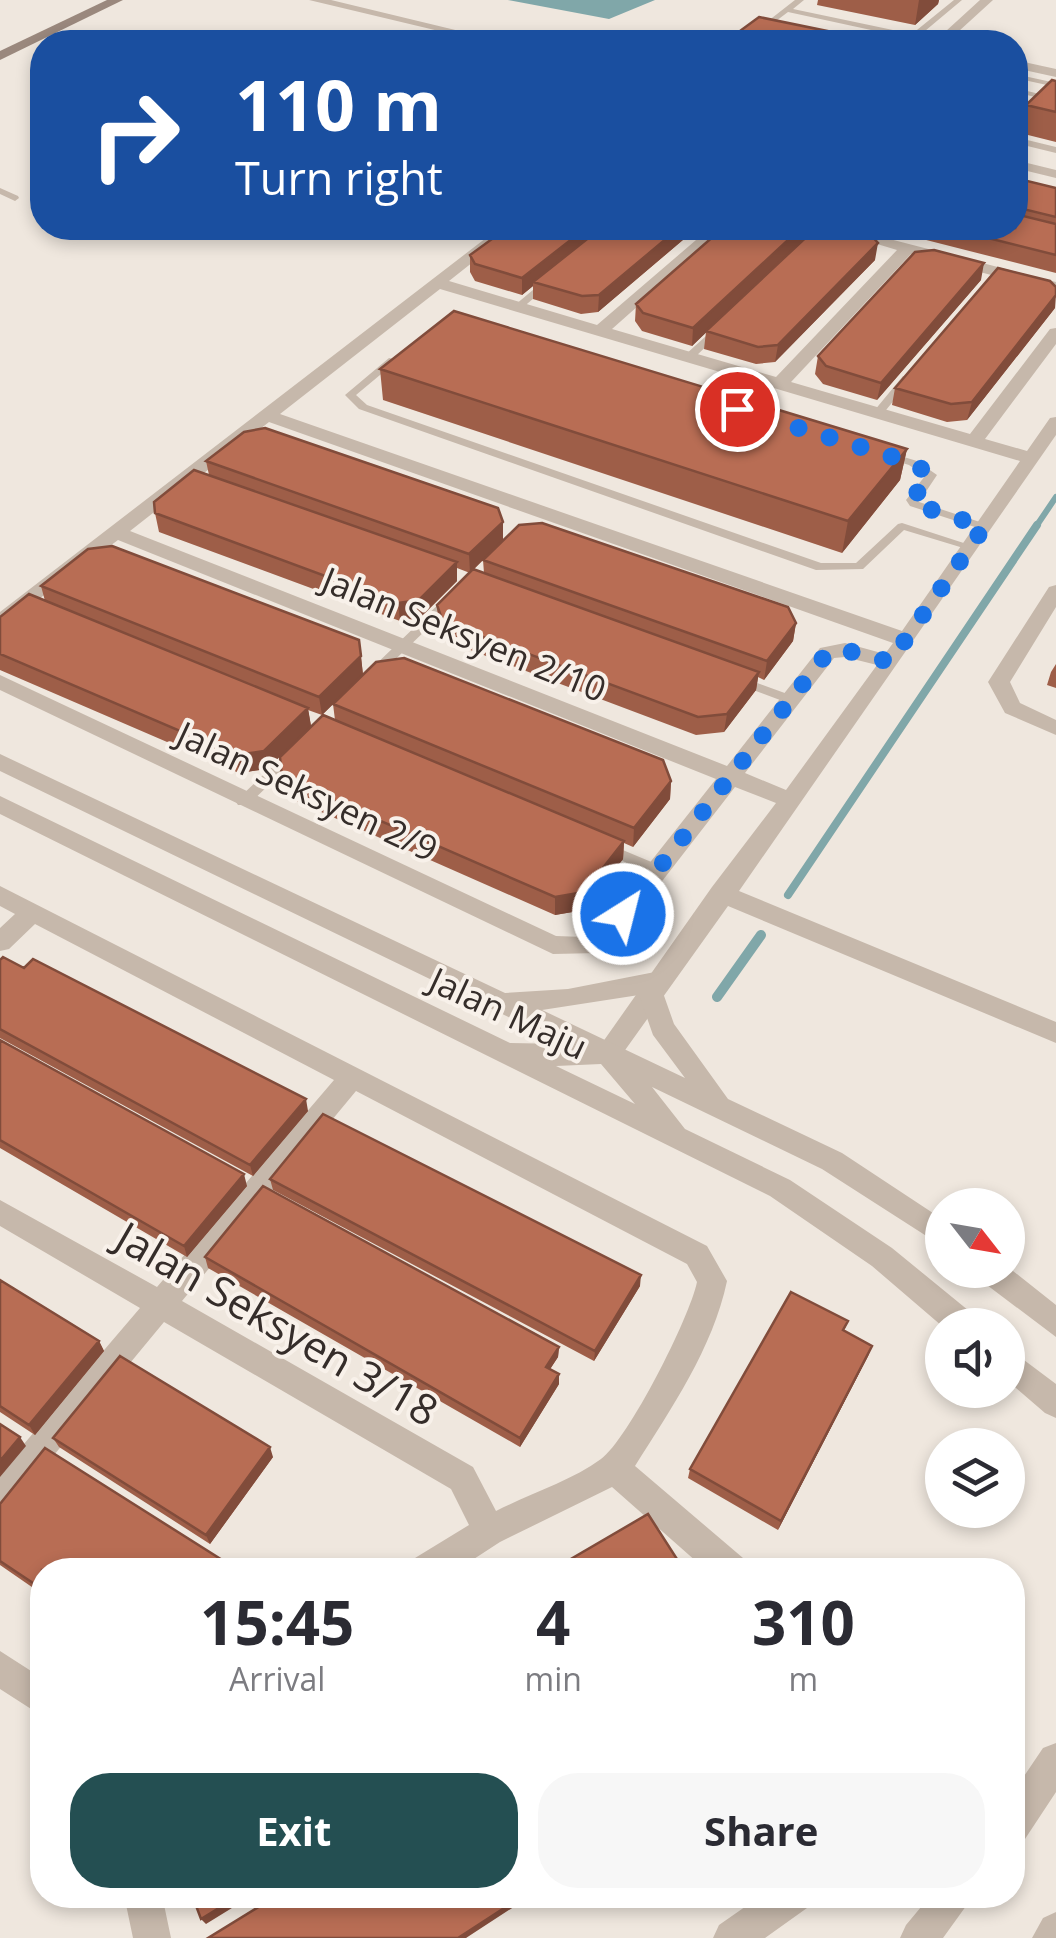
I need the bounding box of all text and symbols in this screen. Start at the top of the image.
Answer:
text: 110 m [235,56,442,152]
icon: right [70,70,200,200]
text: Turn right [235,147,443,208]
pin [695,367,780,452]
icon: arrive [710,382,765,437]
street label: Jalan Seksyen 2/10 [313,554,613,712]
street label: Jalan Seksyen 2/9 [167,708,445,872]
position arrow [571,862,675,966]
street label: Jalan Maju [419,954,595,1070]
north arrow [925,1188,1025,1288]
map controls [925,1188,1025,1528]
street label: Jalan Seksyen 3/18 [103,1205,449,1438]
button: sound [925,1308,1025,1408]
button: layers [925,1428,1025,1528]
text: 15:45 [200,1581,354,1663]
text: 4 [536,1581,570,1663]
text: 310 [752,1581,855,1663]
text: Arrival [229,1657,325,1700]
text: min [525,1657,582,1700]
text: m [789,1657,818,1700]
button: Exit [70,1773,518,1888]
button: Share [538,1773,985,1888]

